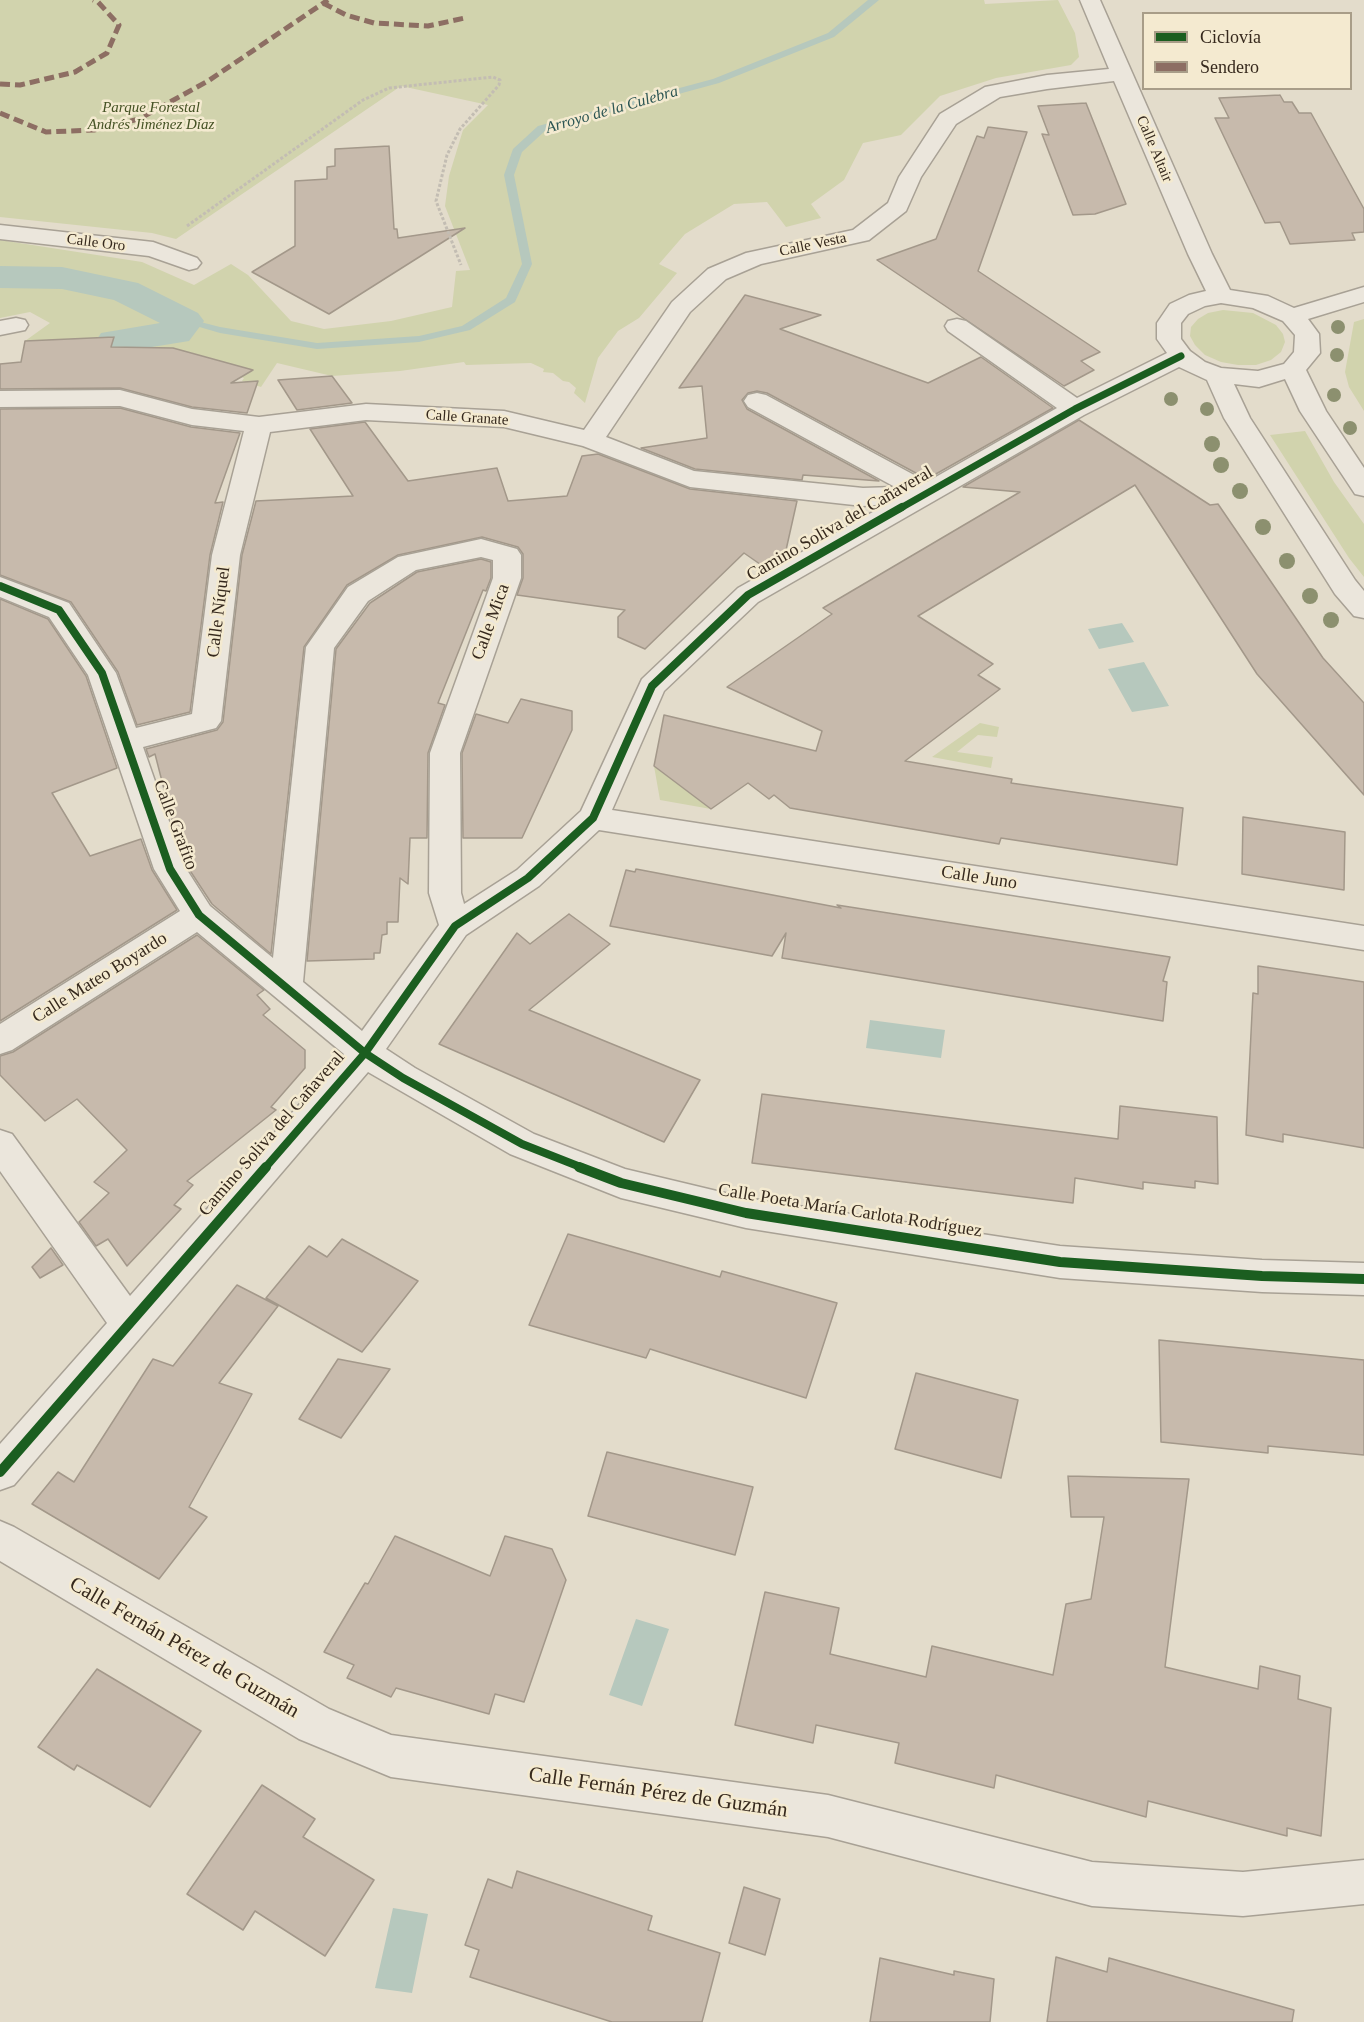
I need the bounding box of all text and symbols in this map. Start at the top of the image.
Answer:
legend [1142,12,1352,90]
text: Ciclovía [1200,27,1261,47]
text: Sendero [1200,57,1259,77]
water label: Arroyo de la Culebra [544,82,680,138]
park label: Parque Forestal Andrés Jiménez Díaz [88,99,214,134]
street label: Calle Altair [1132,113,1176,185]
street label: Calle Vesta [778,229,848,261]
street label: Calle Oro [66,230,126,256]
street label: Calle Granate [425,406,509,430]
street label: Camino Soliva del Cañaveral [743,462,937,586]
street label: Calle Níquel [203,565,235,659]
street label: Calle Mica [467,581,515,663]
street label: Calle Grafito [148,777,202,873]
street label: Calle Juno [940,861,1018,895]
street label: Calle Mateo Boyardo [29,928,171,1028]
street label: Camino Soliva del Cañaveral [194,1047,350,1221]
street label: Calle Poeta María Carlota Rodríguez [716,1179,984,1243]
street label: Calle Fernán Pérez de Guzmán [65,1572,303,1724]
street label: Calle Fernán Pérez de Guzmán [527,1762,789,1824]

